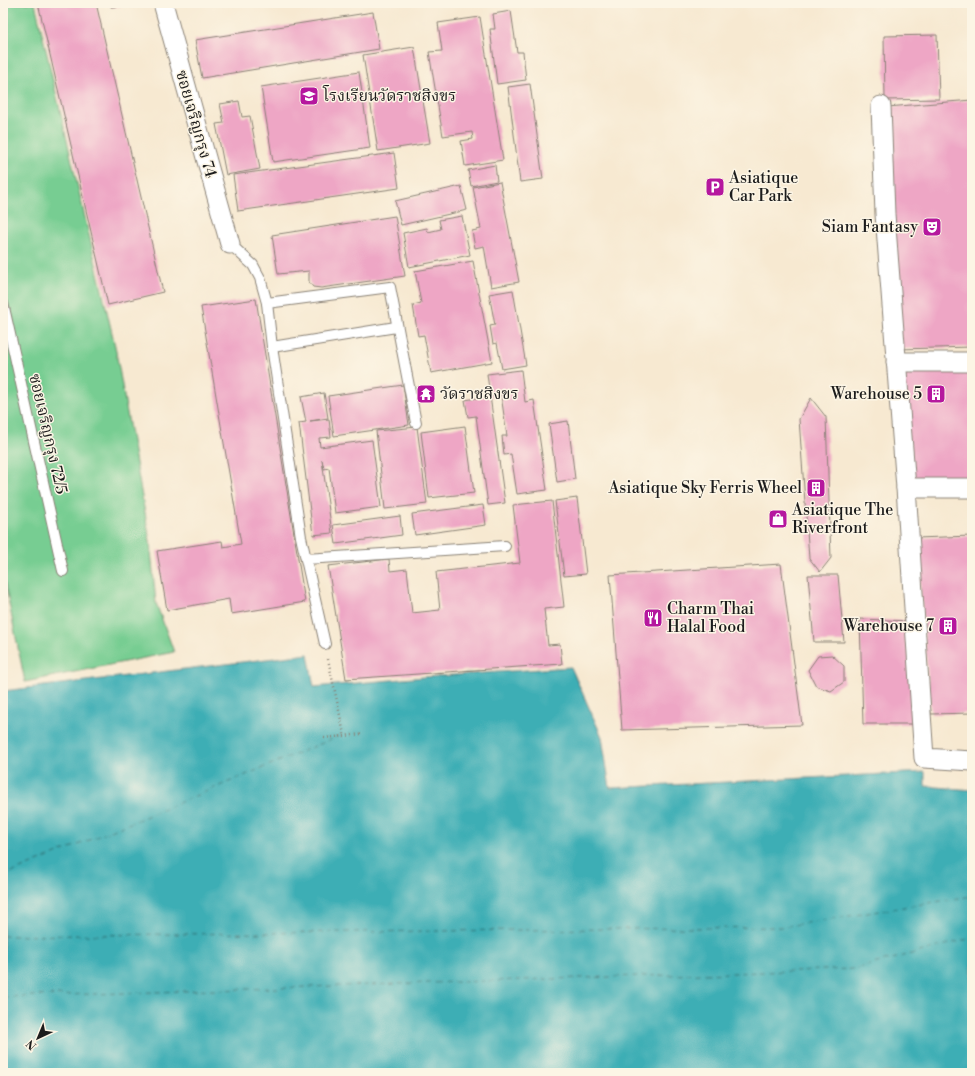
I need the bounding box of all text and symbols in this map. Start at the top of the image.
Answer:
street label: ซอยเจริญกรุง 74 [170,68,221,181]
school or university icon: โรงเรียนวัดราชสิงขร [298,85,320,107]
place label: โรงเรียนวัดราชสิงขร [322,85,456,106]
place label: Asiatique Car Park [728,168,798,206]
parking icon: Asiatique Car Park [704,176,726,198]
theatre icon: Siam Fantasy [921,216,943,238]
place label: Siam Fantasy [822,217,918,237]
street label: ซอยเจริญกรุง 72/5 [23,372,72,497]
temple icon: วัดราชสิงขร [415,383,437,405]
building icon: Warehouse 5 [925,383,947,405]
place label: วัดราชสิงขร [440,384,518,404]
place label: Warehouse 5 [830,384,922,404]
building icon: Asiatique Sky Ferris Wheel [805,477,827,499]
place label: Asiatique Sky Ferris Wheel [607,478,802,498]
place label: Asiatique The Riverfront [791,500,893,538]
shop icon: Asiatique The Riverfront [767,508,789,530]
place label: Charm Thai Halal Food [667,599,754,637]
restaurant icon: Charm Thai Halal Food [642,607,664,629]
building icon: Warehouse 7 [937,615,959,637]
place label: Warehouse 7 [842,616,934,636]
north arrow [18,1018,58,1058]
text: N [24,1036,40,1053]

